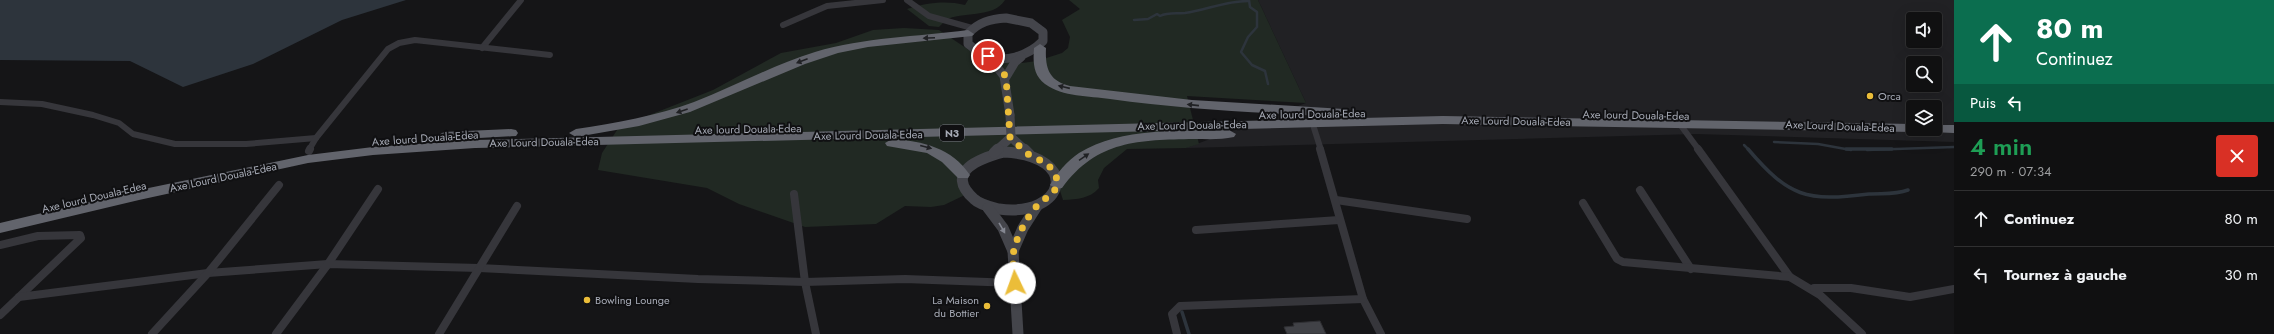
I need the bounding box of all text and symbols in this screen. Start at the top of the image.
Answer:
text: 80 m [2036,8,2103,49]
map controls [1906,12,1942,136]
button: sound [1906,12,1942,48]
icon: ahead [1970,16,2022,68]
one-way arrow [923,35,935,42]
pin [971,39,1005,73]
icon: arrive [977,45,999,67]
text: Continuez [2036,46,2113,72]
button: search [1906,56,1942,92]
one-way arrow [795,58,807,64]
one-way arrow [1058,84,1070,90]
place label: Orca [1878,88,1901,104]
marker: Orca [1865,91,1875,101]
text: Puis [1970,92,1996,114]
icon: left [2004,92,2026,114]
button: layers [1906,100,1942,136]
one-way arrow [1187,101,1199,108]
street label: Axe lourd Douala-Edea [1258,105,1366,123]
street label: Axe lourd Douala-Edea [1582,106,1690,124]
one-way arrow [675,108,687,114]
street label: Axe Lourd Douala-Edea [1461,112,1571,130]
street label: Axe Lourd Douala-Edea [1137,116,1247,134]
street label: Axe Lourd Douala-Edea [1785,116,1895,136]
street label: Axe lourd Douala-Edea [694,120,802,138]
road number: N3 [940,125,964,141]
street label: Axe lourd Douala-Edea [371,126,479,150]
street label: Axe Lourd Douala-Edea [813,126,923,144]
text: 4 min [1970,129,2032,164]
street label: Axe Lourd Douala-Edea [489,133,599,151]
button: close [2216,135,2258,177]
one-way arrow [920,144,932,150]
one-way arrow [1079,153,1089,161]
street label: Axe Lourd Douala-Edea [168,158,278,196]
text: 290 m · 07:34 [1970,162,2052,181]
street label: Axe lourd Douala-Edea [40,177,148,217]
icon: ahead [1970,208,1992,230]
text: Continuez [2004,208,2074,230]
text: 80 m [2225,208,2258,230]
one-way arrow [999,222,1006,234]
position arrow [994,262,1036,304]
icon: left [1970,264,1992,286]
text: Tournez à gauche [2004,264,2127,286]
text: 30 m [2225,264,2258,286]
place label: Bowling Lounge [595,292,670,308]
place label: La Maison du Bottier [932,292,979,321]
marker: Bowling Lounge [582,295,592,305]
marker: La Maison du Bottier [982,301,992,311]

